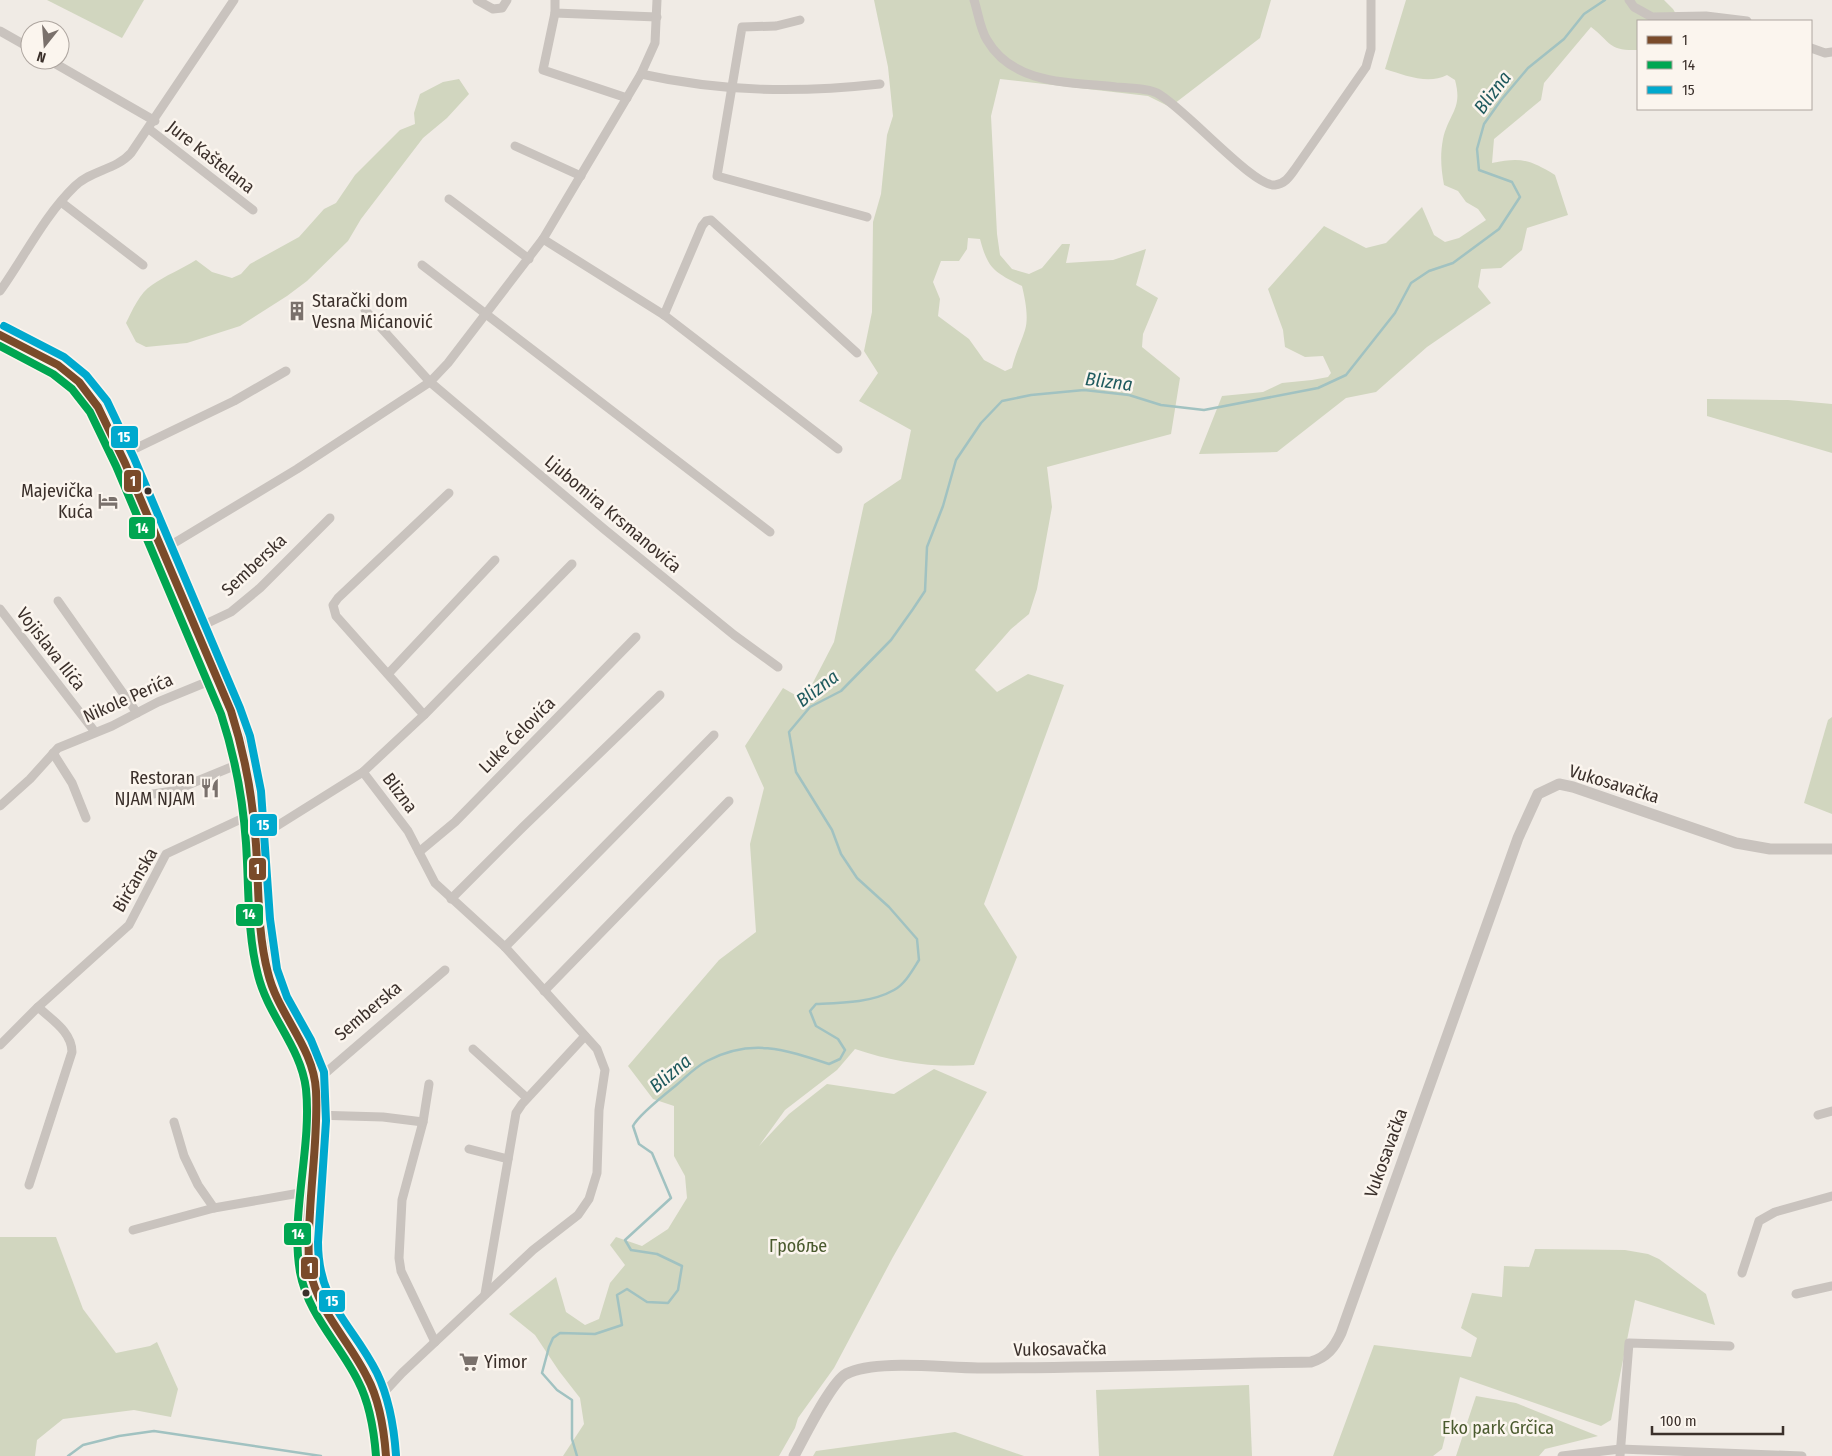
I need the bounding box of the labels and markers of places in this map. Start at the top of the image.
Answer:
place label: Starački dom Vesna Mićanović [312,290,433,333]
building icon: Starački dom Vesna Mićanović [286,300,308,322]
place label: Majevička Kuća [21,480,93,523]
unlabelled marker [143,486,153,496]
hotel icon: Majevička Kuća [97,490,119,512]
place label: Restoran NJAM NJAM [115,767,195,810]
restaurant icon: Restoran NJAM NJAM [199,777,221,799]
unlabelled marker [301,1288,311,1298]
supermarket icon: Yimor [458,1351,480,1373]
place label: Yimor [484,1351,528,1373]

